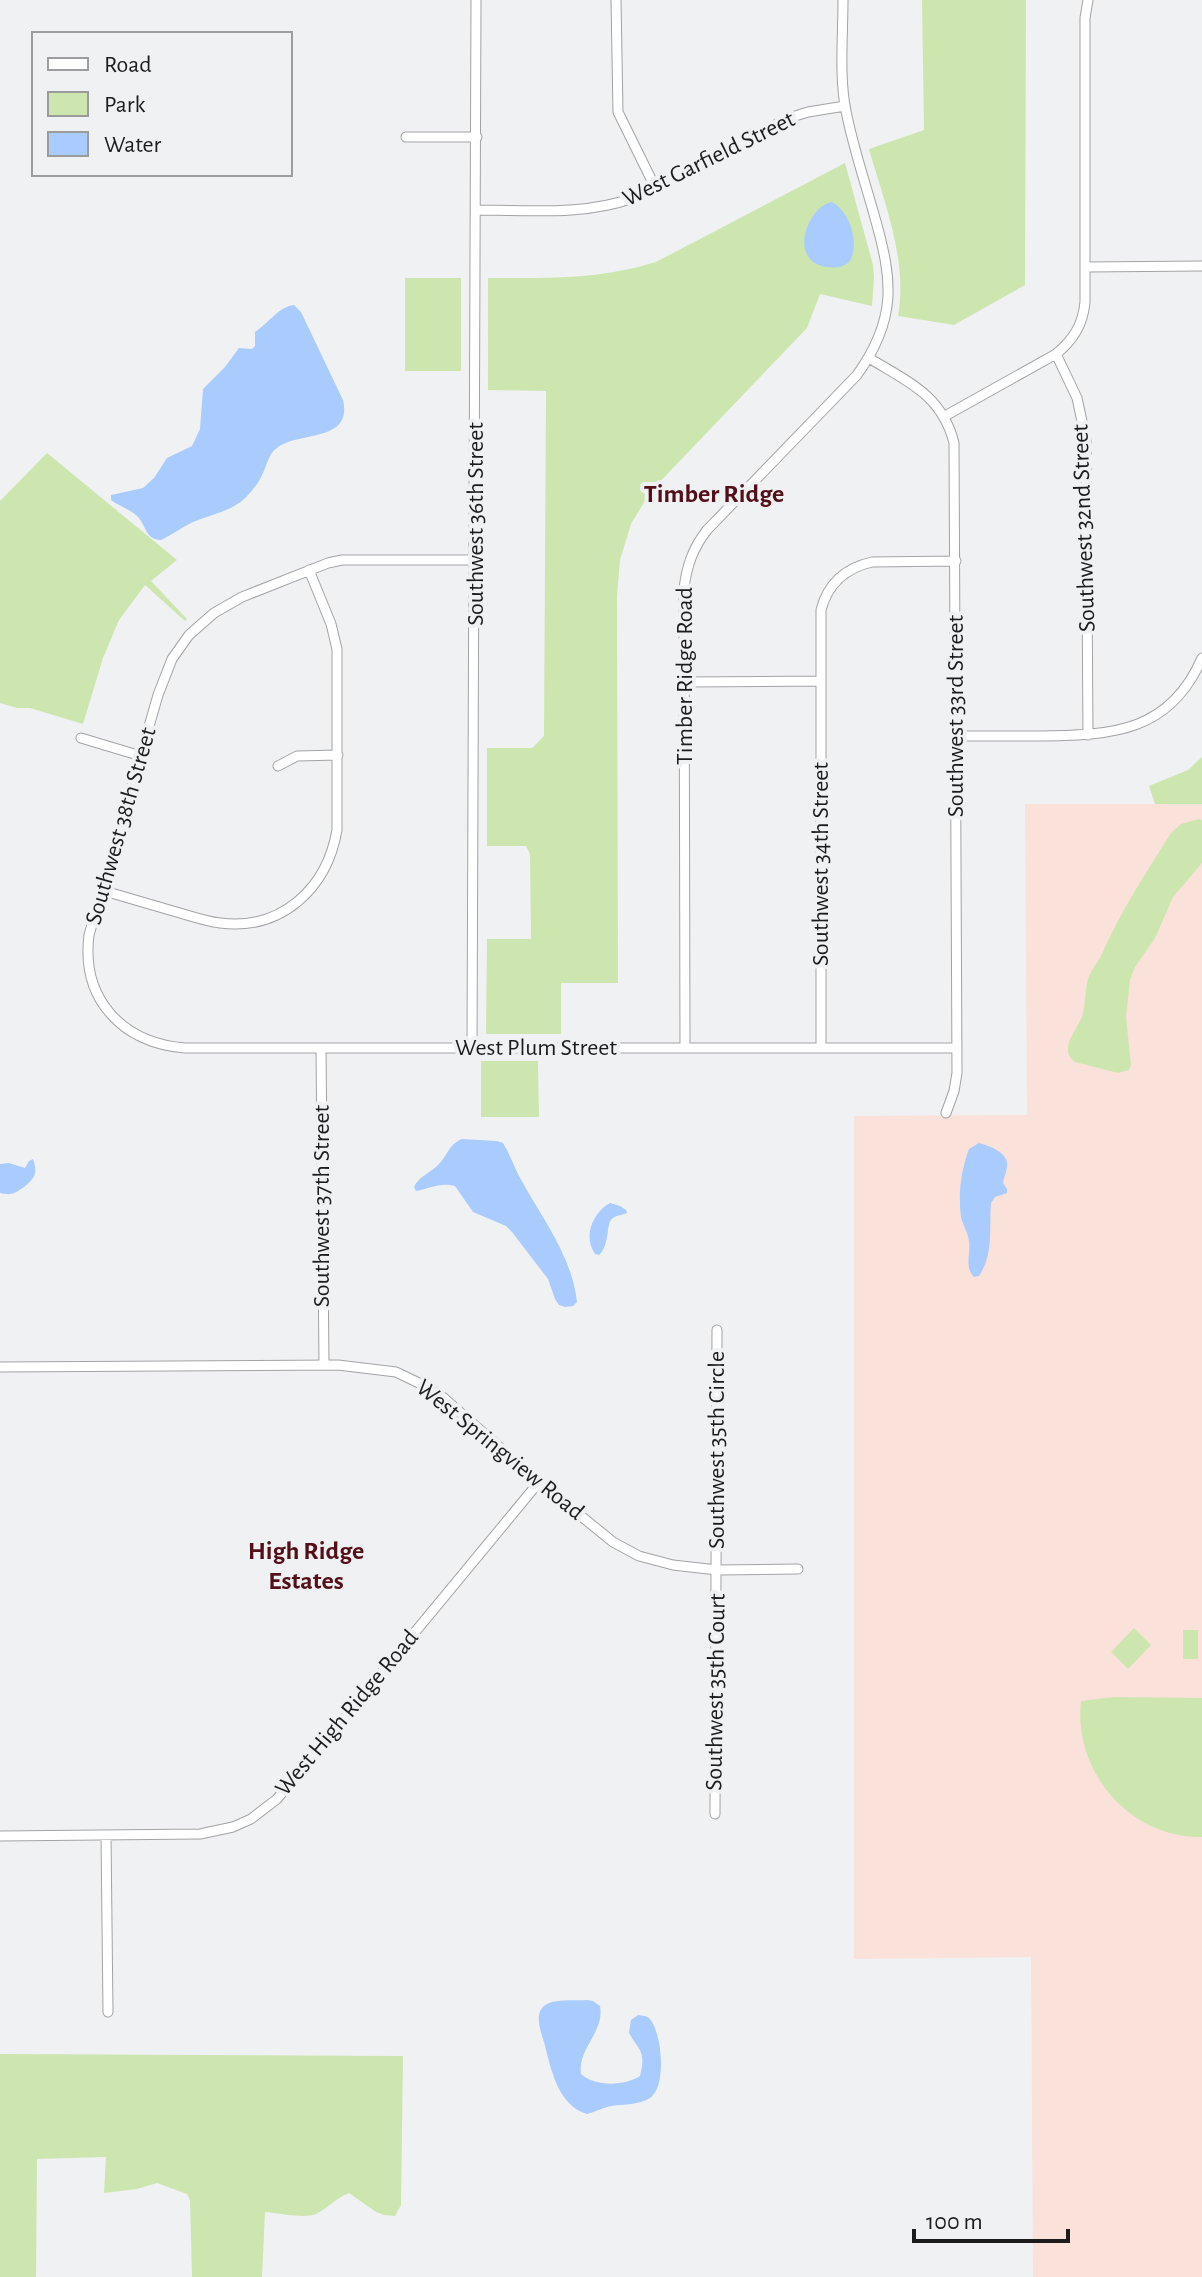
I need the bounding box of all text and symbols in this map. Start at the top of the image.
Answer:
legend [32,32,292,176]
text: Road [104,53,152,77]
text: Park [104,93,145,117]
street label: West Garfield Street [619,107,799,211]
text: Water [104,133,162,157]
street label: Southwest 36th Street [464,422,488,626]
street label: Southwest 32nd Street [1068,423,1100,632]
district label: Timber Ridge [644,481,784,507]
street label: Timber Ridge Road [673,587,697,765]
street label: Southwest 33rd Street [944,614,968,817]
street label: Southwest 38th Street [81,724,161,927]
street label: Southwest 34th Street [809,762,833,966]
street label: West Plum Street [455,1036,617,1060]
street label: Southwest 37th Street [310,1104,334,1307]
street label: Southwest 35th Circle [705,1351,729,1549]
street label: West Springview Road [412,1375,588,1525]
district label: High Ridge Estates [248,1538,364,1594]
street label: Southwest 35th Court [702,1593,730,1791]
street label: West High Ridge Road [271,1626,423,1800]
scale bar [914,2193,1068,2243]
text: 100 m [926,2210,983,2234]

